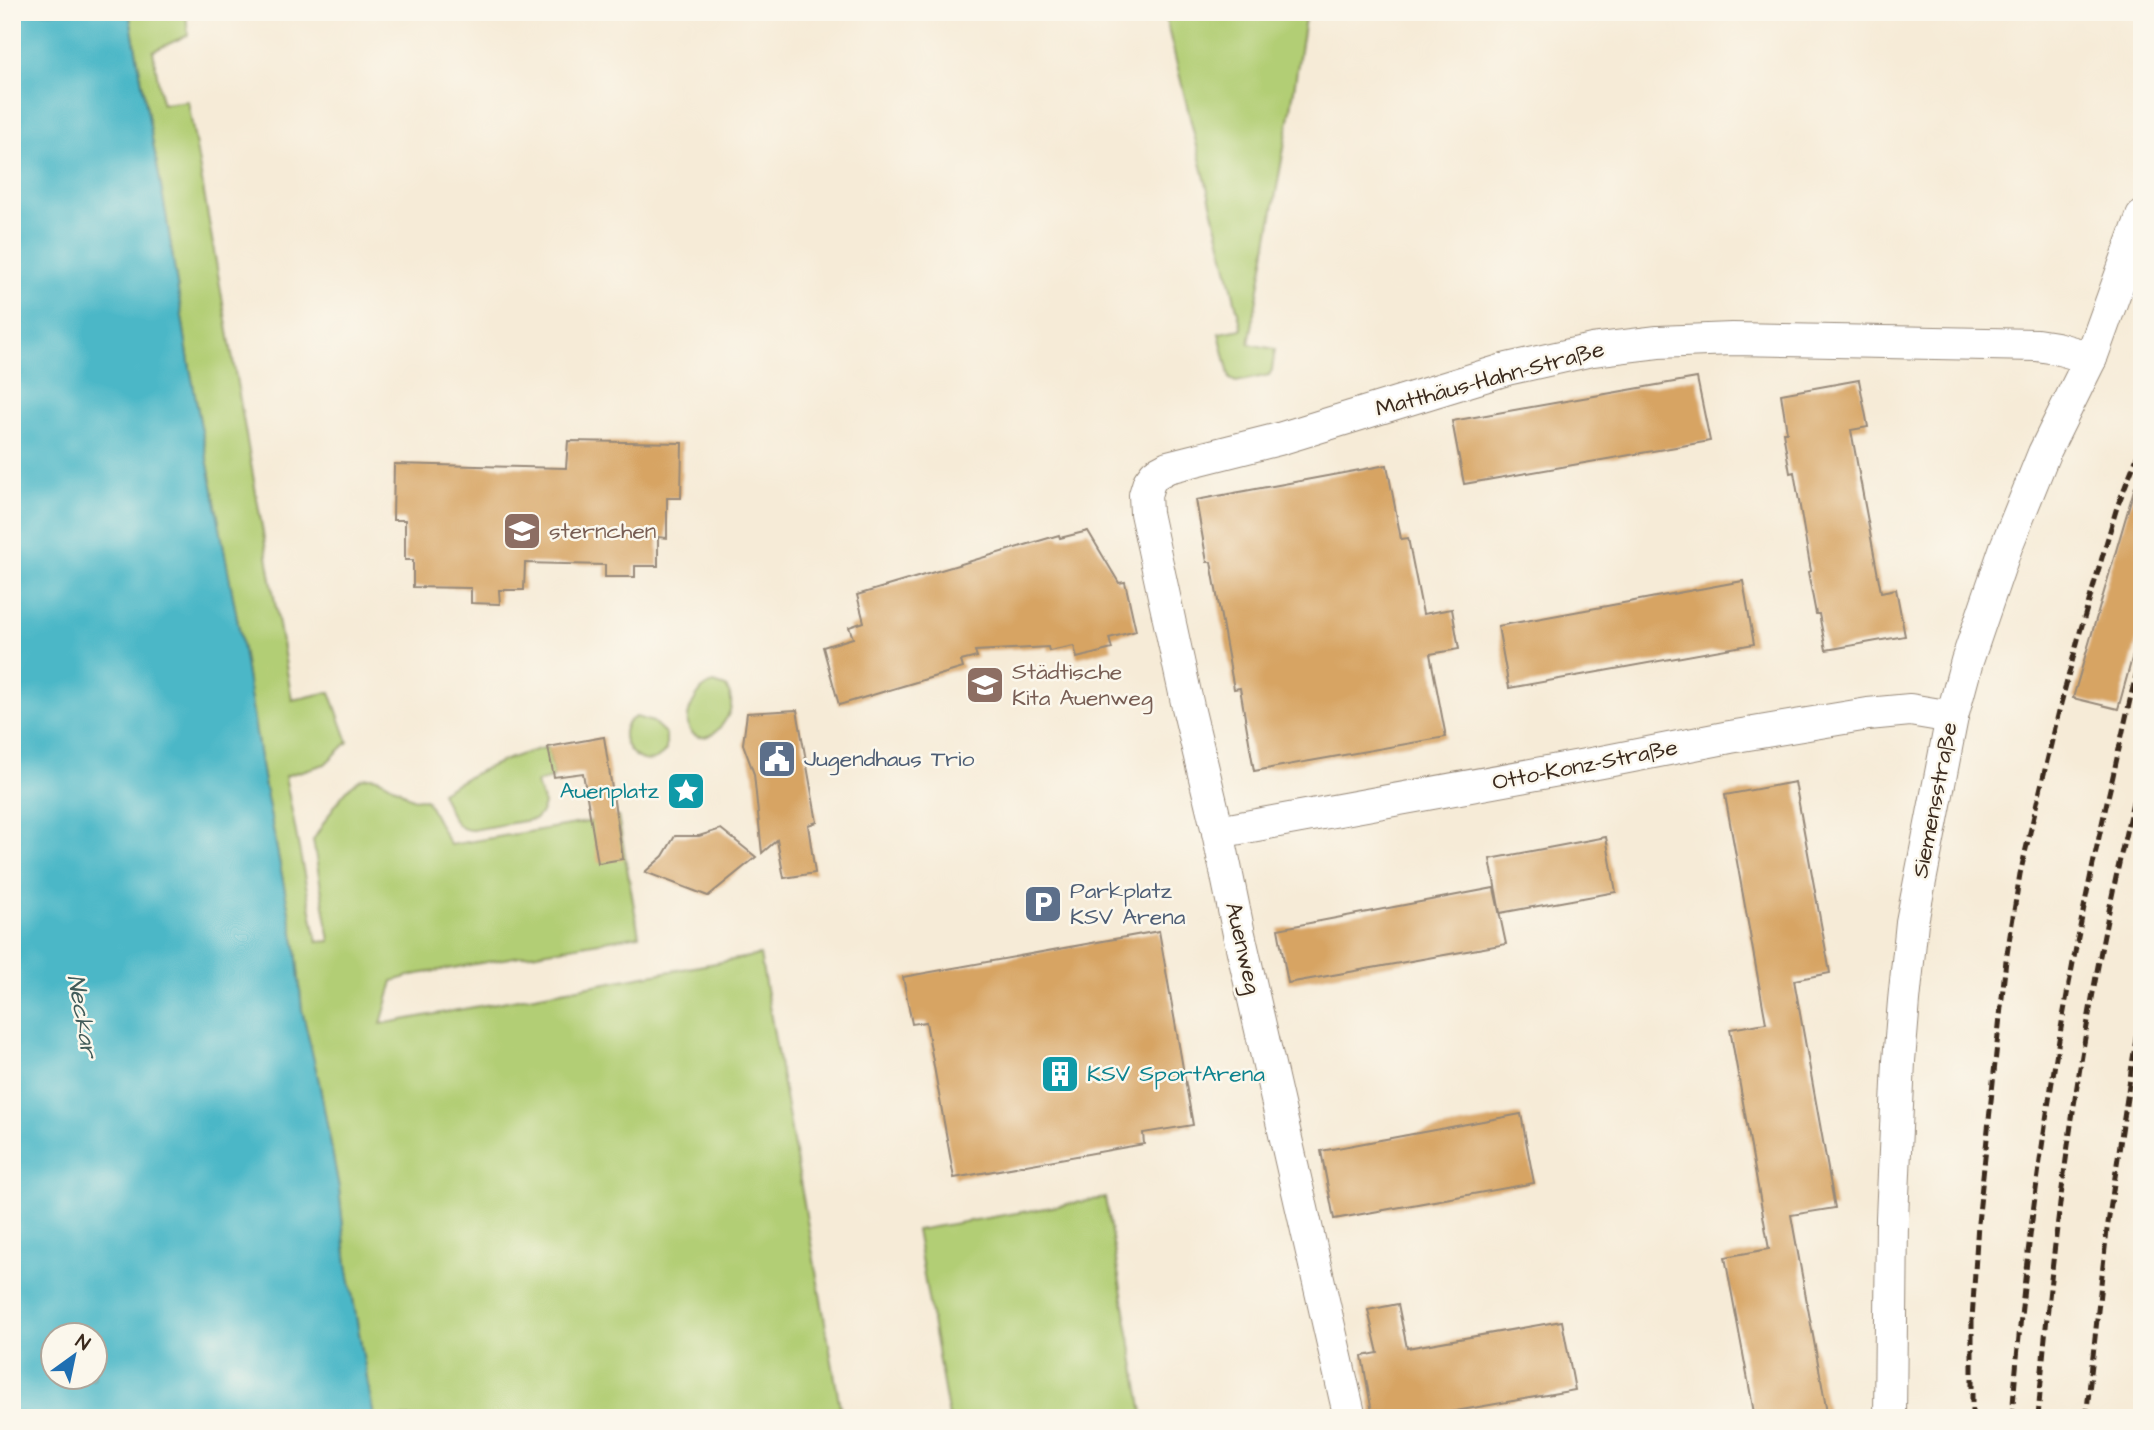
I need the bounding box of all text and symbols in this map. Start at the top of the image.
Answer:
street label: Matthäus-Hahn-Straße [1372,333,1608,425]
school or university icon: sternchen [501,510,543,552]
place label: sternchen [549,515,656,547]
place label: Städtische Kita Auenweg [1012,656,1153,715]
school or university icon: Städtische Kita Auenweg [964,664,1006,706]
street label: Siemensstraße [1904,719,1966,881]
street label: Otto-Konz-Straße [1490,731,1680,799]
public building icon: Jugendhaus Trio [756,738,798,780]
place label: Jugendhaus Trio [804,743,974,776]
place icon: Auenplatz [665,770,707,812]
place label: Auenplatz [560,775,660,807]
place label: Parkplatz KSV Arena [1070,875,1186,933]
parking icon: Parkplatz KSV Arena [1022,883,1064,925]
street label: Auenweg [1216,899,1269,997]
water label: Neckar [58,972,106,1063]
building icon: KSV SportArena [1039,1053,1081,1095]
place label: KSV SportArena [1087,1058,1265,1090]
north arrow [38,1322,108,1392]
text: N [70,1328,95,1358]

